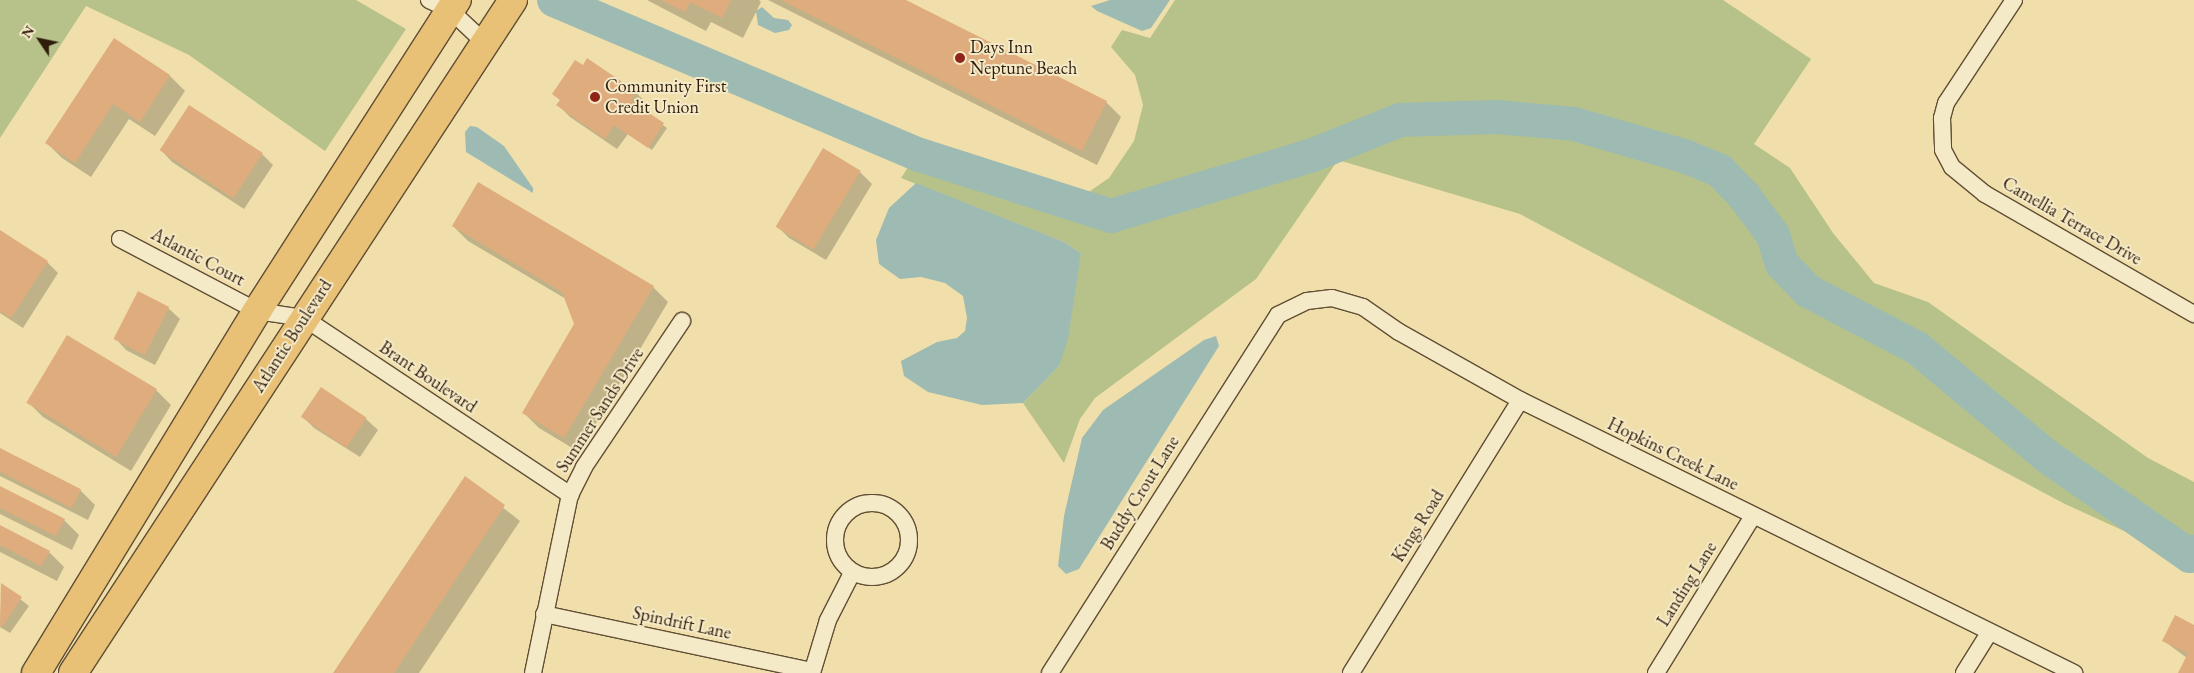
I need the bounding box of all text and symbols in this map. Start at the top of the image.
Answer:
north arrow [15,15,65,65]
text: N [17,22,38,41]
place label: Days Inn Neptune Beach [970,37,1077,80]
marker: Days Inn Neptune Beach [954,52,966,64]
place label: Community First Credit Union [605,76,726,118]
marker: Community First Credit Union [589,91,601,103]
street label: Camellia Terrace Drive [1999,172,2145,270]
street label: Atlantic Court [147,223,249,291]
street label: Atlantic Boulevard [247,275,337,397]
street label: Brant Boulevard [375,337,481,417]
street label: Summer Sands Drive [552,344,648,476]
street label: Hopkins Creek Lane [1604,413,1742,495]
street label: Buddy Crout Lane [1096,432,1184,554]
street label: Kings Road [1387,486,1449,566]
street label: Landing Lane [1652,538,1722,630]
street label: Spindrift Lane [631,602,733,644]

